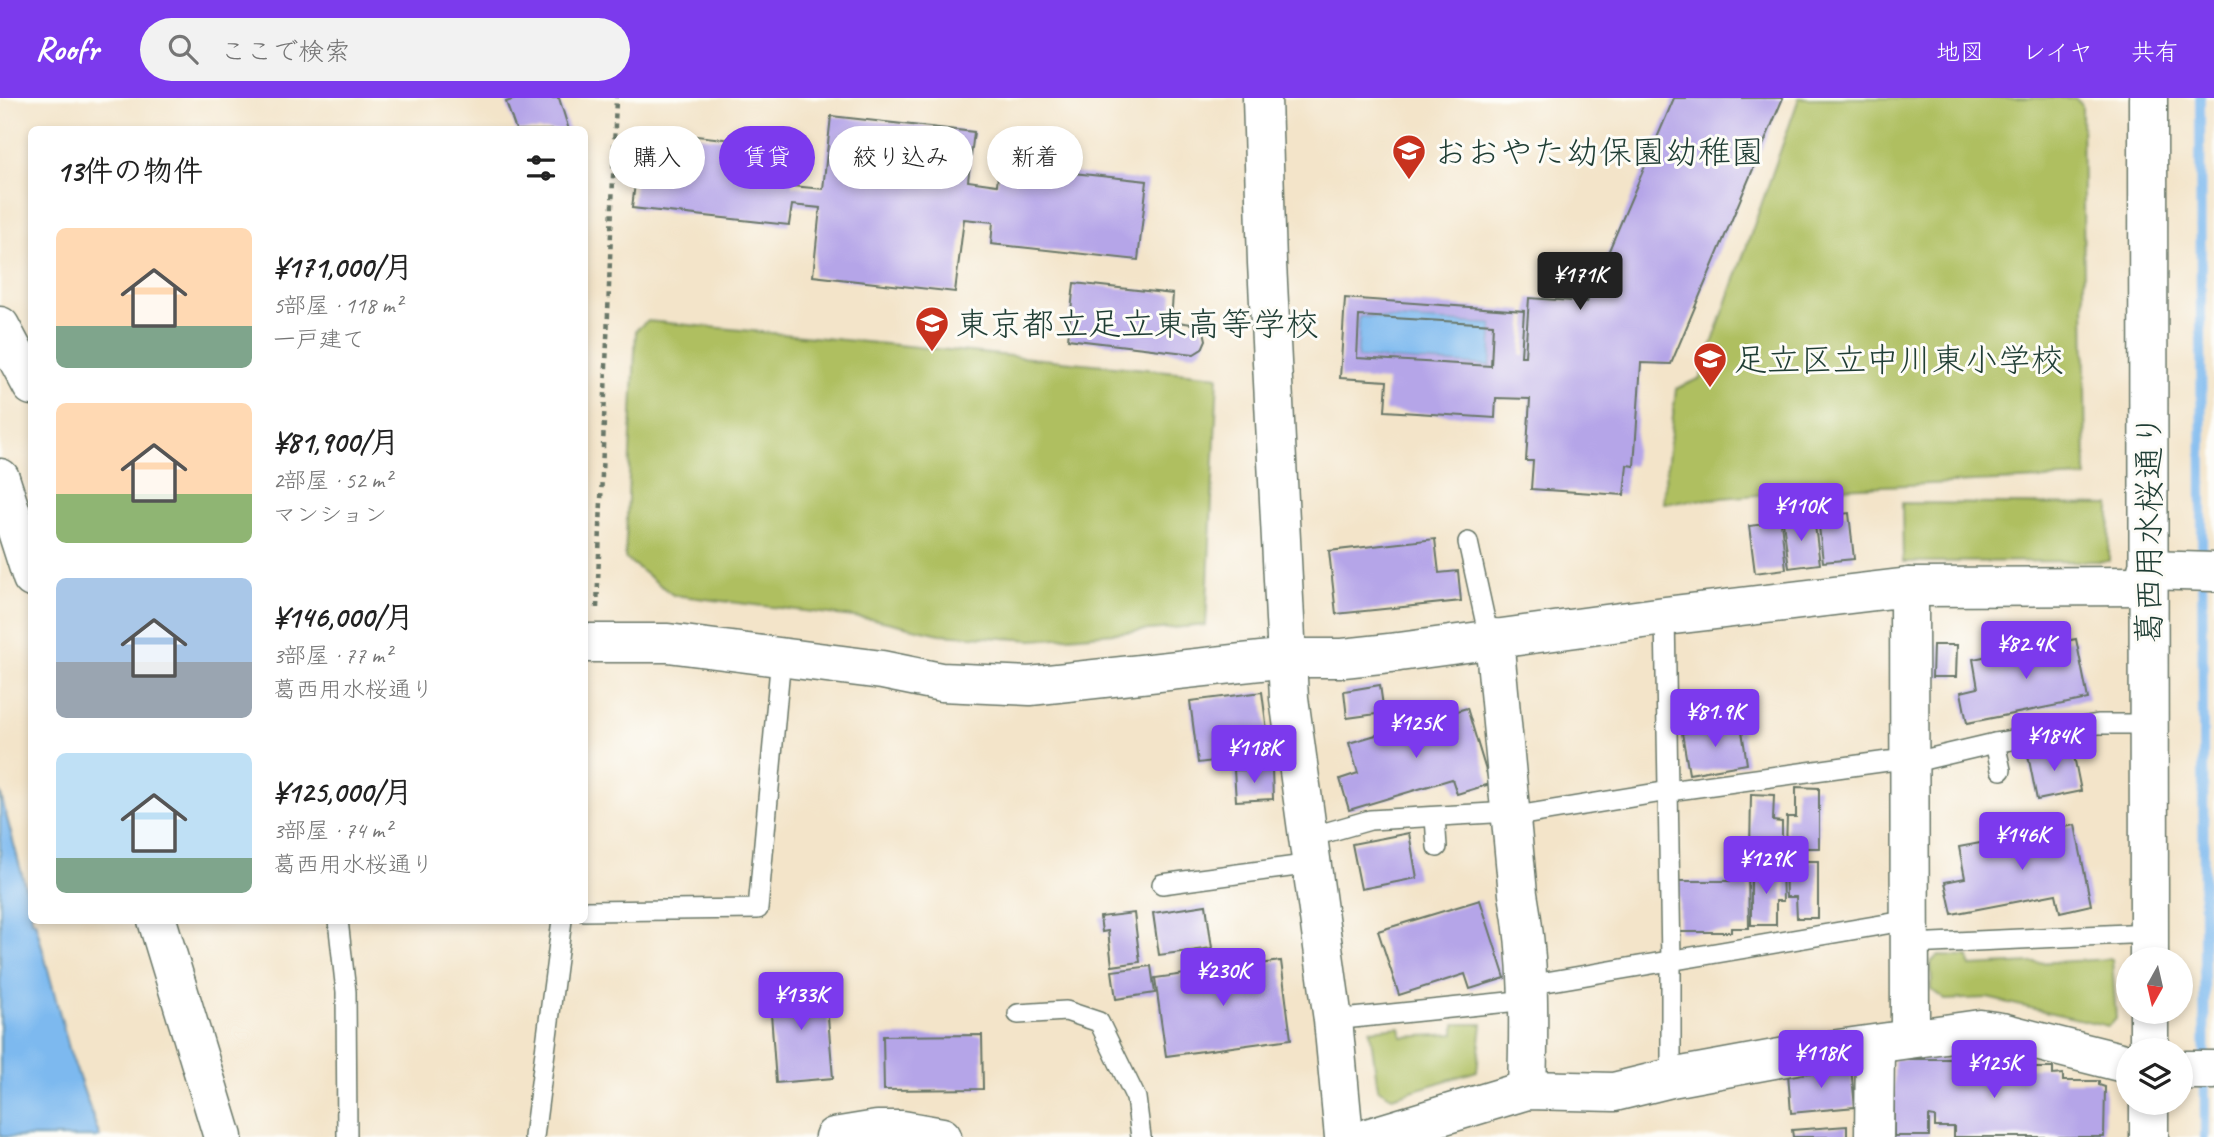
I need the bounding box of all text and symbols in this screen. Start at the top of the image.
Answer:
search box [140,18,630,81]
text: Roofr [35,28,98,70]
icon: search [164,30,202,68]
text: ここで検索 [220,35,350,68]
text: 地図 [1936,37,1984,67]
text: レイヤ [2022,37,2093,67]
text: 共有 [2131,37,2179,67]
chip: 購入 [609,126,705,189]
chip: 賃貸 [719,126,815,189]
chip: 絞り込み [829,126,973,189]
chip: 新着 [987,126,1083,189]
place label: おおやた幼保園幼稚園 [1434,131,1764,173]
school or university icon: おおやた幼保園幼稚園 [1390,132,1428,181]
icon: filters [522,149,560,187]
text: 13件の物件 [56,152,203,190]
text: ¥171,000/月 [273,248,413,286]
pin: ¥171K [1531,252,1629,312]
icon: home [112,256,196,340]
text: ¥171K [1554,260,1607,289]
text: 5部屋 · 118 m² [273,291,402,320]
place label: 東京都立足立東高等学校 [956,303,1319,345]
school or university icon: 東京都立足立東高等学校 [913,304,951,353]
text: 一戸建て [273,325,365,354]
place label: 足立区立中川東小学校 [1734,339,2064,381]
school or university icon: 足立区立中川東小学校 [1691,340,1729,389]
street label: 葛西用水桜通り [2128,414,2170,645]
text: ¥81,900/月 [273,423,399,461]
icon: home [112,431,196,515]
text: 2部屋 · 52 m² [273,466,391,495]
pin: ¥110K [1752,484,1850,543]
text: ¥110K [1774,491,1828,520]
text: マンション [273,500,387,529]
text: ¥146,000/月 [273,598,414,636]
icon: home [112,606,196,690]
pin: ¥82.4K [1969,622,2083,681]
text: ¥82.4K [1997,629,2055,658]
text: 3部屋 · 77 m² [273,641,391,670]
text: 葛西用水桜通り [273,675,434,704]
pin: ¥81.9K [1658,690,1772,749]
text: ¥81.9K [1686,697,1744,726]
pin: ¥125K [1367,700,1465,760]
text: ¥125K [1390,708,1442,737]
pin: ¥184K [2005,714,2103,773]
text: ¥184K [2027,721,2081,750]
pin: ¥118K [1205,726,1303,785]
text: ¥118K [1227,733,1281,762]
text: ¥125,000/月 [273,773,413,811]
icon: home [112,781,196,865]
pin: ¥146K [1973,812,2071,872]
text: 3部屋 · 74 m² [273,816,391,845]
text: ¥146K [1995,820,2049,849]
pin: ¥129K [1717,836,1815,896]
text: ¥129K [1740,844,1792,873]
text: 葛西用水桜通り [273,850,434,879]
north arrow [2116,947,2193,1024]
map controls [2116,947,2193,1115]
pin: ¥230K [1174,948,1272,1008]
text: ¥230K [1196,956,1250,985]
pin: ¥133K [752,972,850,1032]
text: ¥133K [774,980,828,1009]
pin: ¥118K [1772,1030,1870,1090]
text: ¥118K [1794,1038,1848,1067]
button: layers [2116,1038,2193,1115]
pin: ¥125K [1945,1040,2043,1100]
text: ¥125K [1968,1048,2020,1077]

